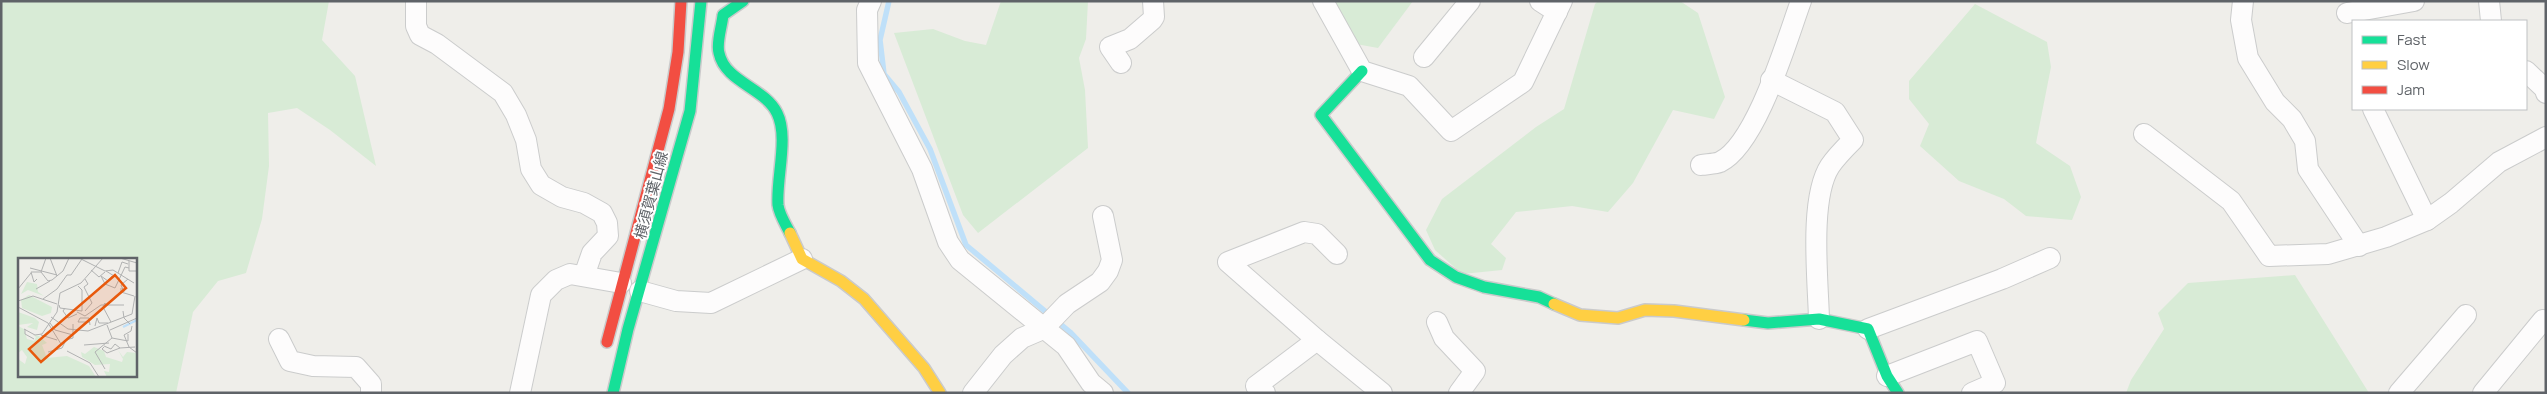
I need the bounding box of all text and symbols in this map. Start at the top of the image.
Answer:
legend [2352,20,2527,110]
text: Fast [2397,29,2426,50]
text: Slow [2397,54,2430,75]
text: Jam [2397,79,2425,100]
street label: 横須賀葉山線 [629,149,673,241]
inset map [18,258,136,376]

